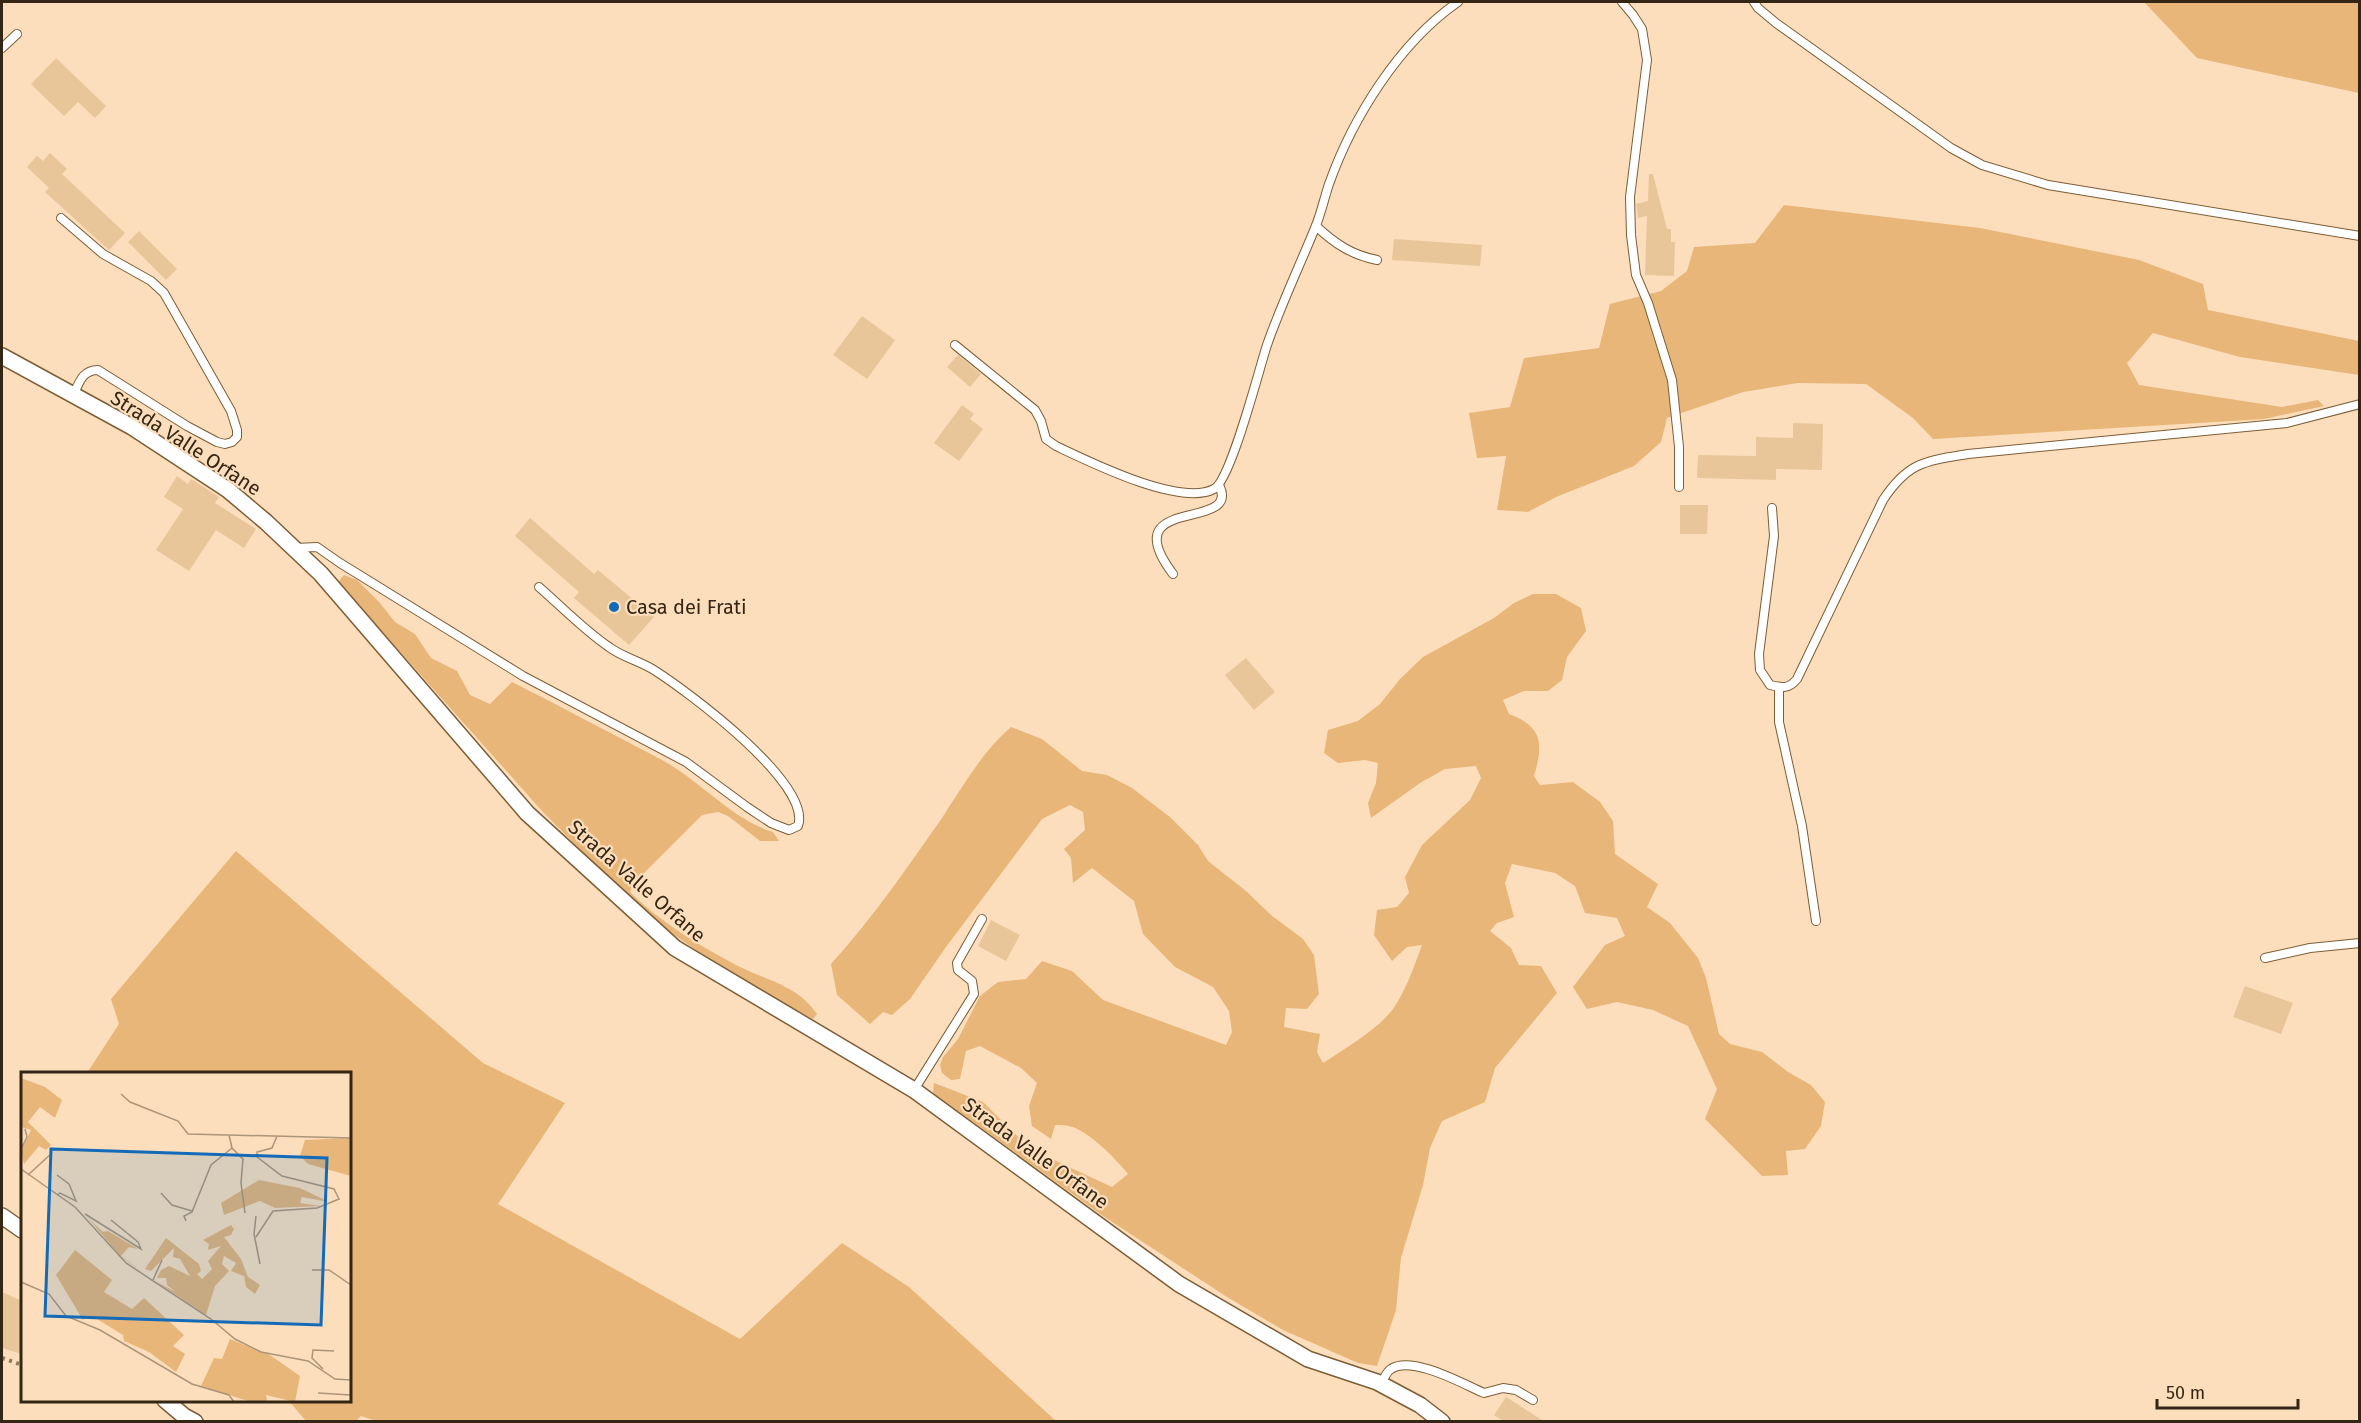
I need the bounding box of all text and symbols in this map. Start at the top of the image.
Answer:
street label: Strada Valle Orfane [106,385,266,501]
place label: Casa dei Frati [626,595,747,619]
marker: Casa dei Frati [607,600,621,614]
street label: Strada Valle Orfane [563,815,711,947]
inset map [21,1072,351,1402]
street label: Strada Valle Orfane [958,1092,1114,1214]
scale bar [2157,1372,2298,1410]
text: 50 m [2166,1382,2205,1404]

